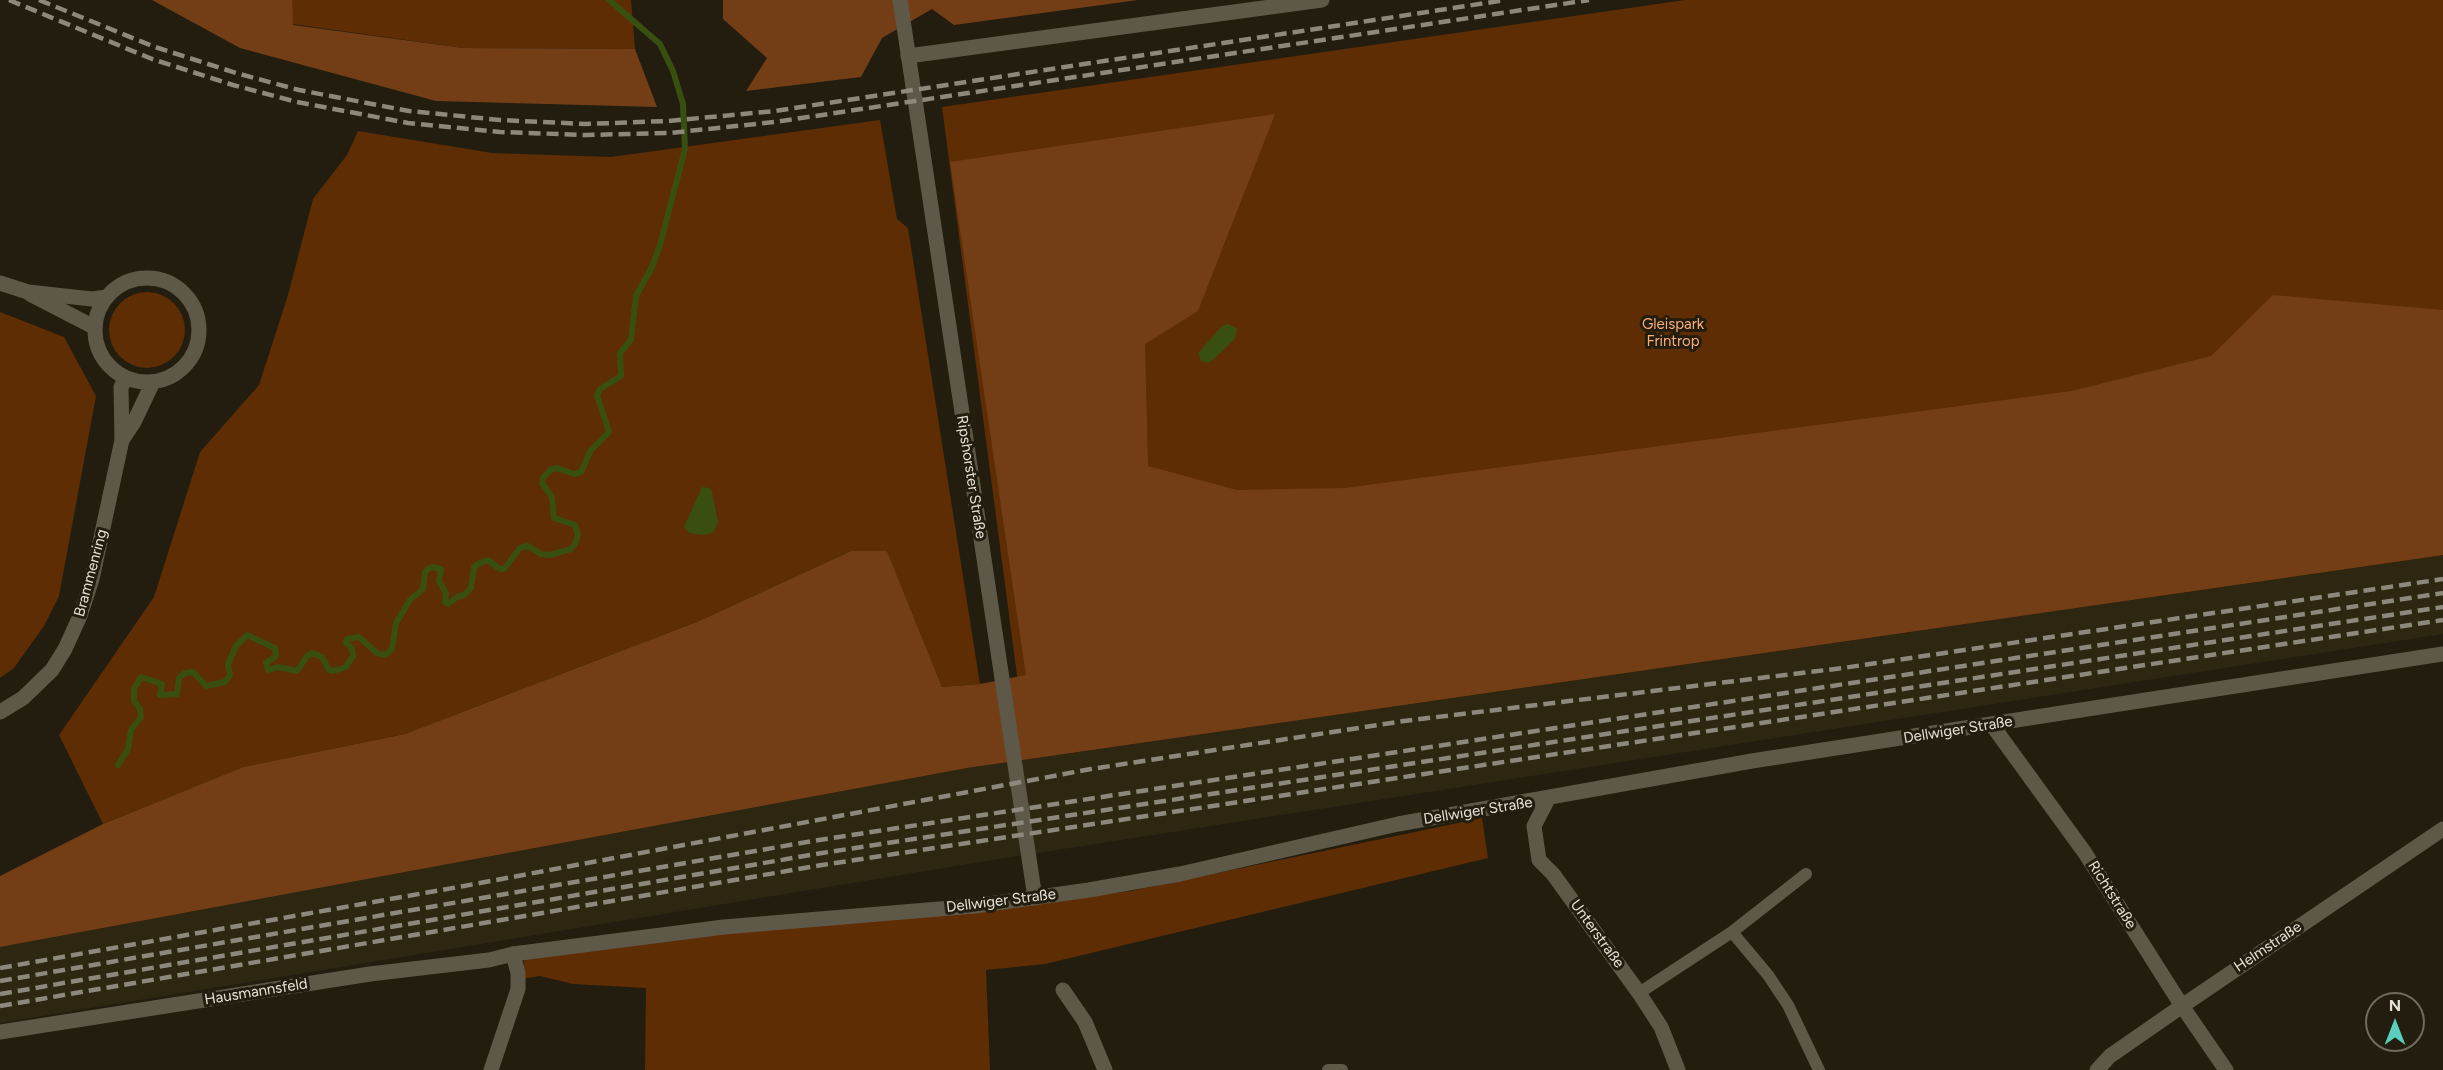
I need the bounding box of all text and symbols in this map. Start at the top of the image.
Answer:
park label: Gleispark Frintrop [1642,316,1704,351]
street label: Ripshorster Straße [952,414,990,540]
street label: Brammenring [71,527,111,619]
street label: Dellwiger Straße [1902,712,2014,748]
street label: Dellwiger Straße [1422,793,1534,829]
street label: Richtstraße [2084,858,2140,932]
street label: Dellwiger Straße [945,885,1057,917]
street label: Unterstraße [1566,896,1628,972]
street label: Helmstraße [2231,918,2305,976]
street label: Hausmannsfeld [203,975,309,1009]
north arrow [2365,992,2425,1052]
text: N [2389,996,2401,1015]

